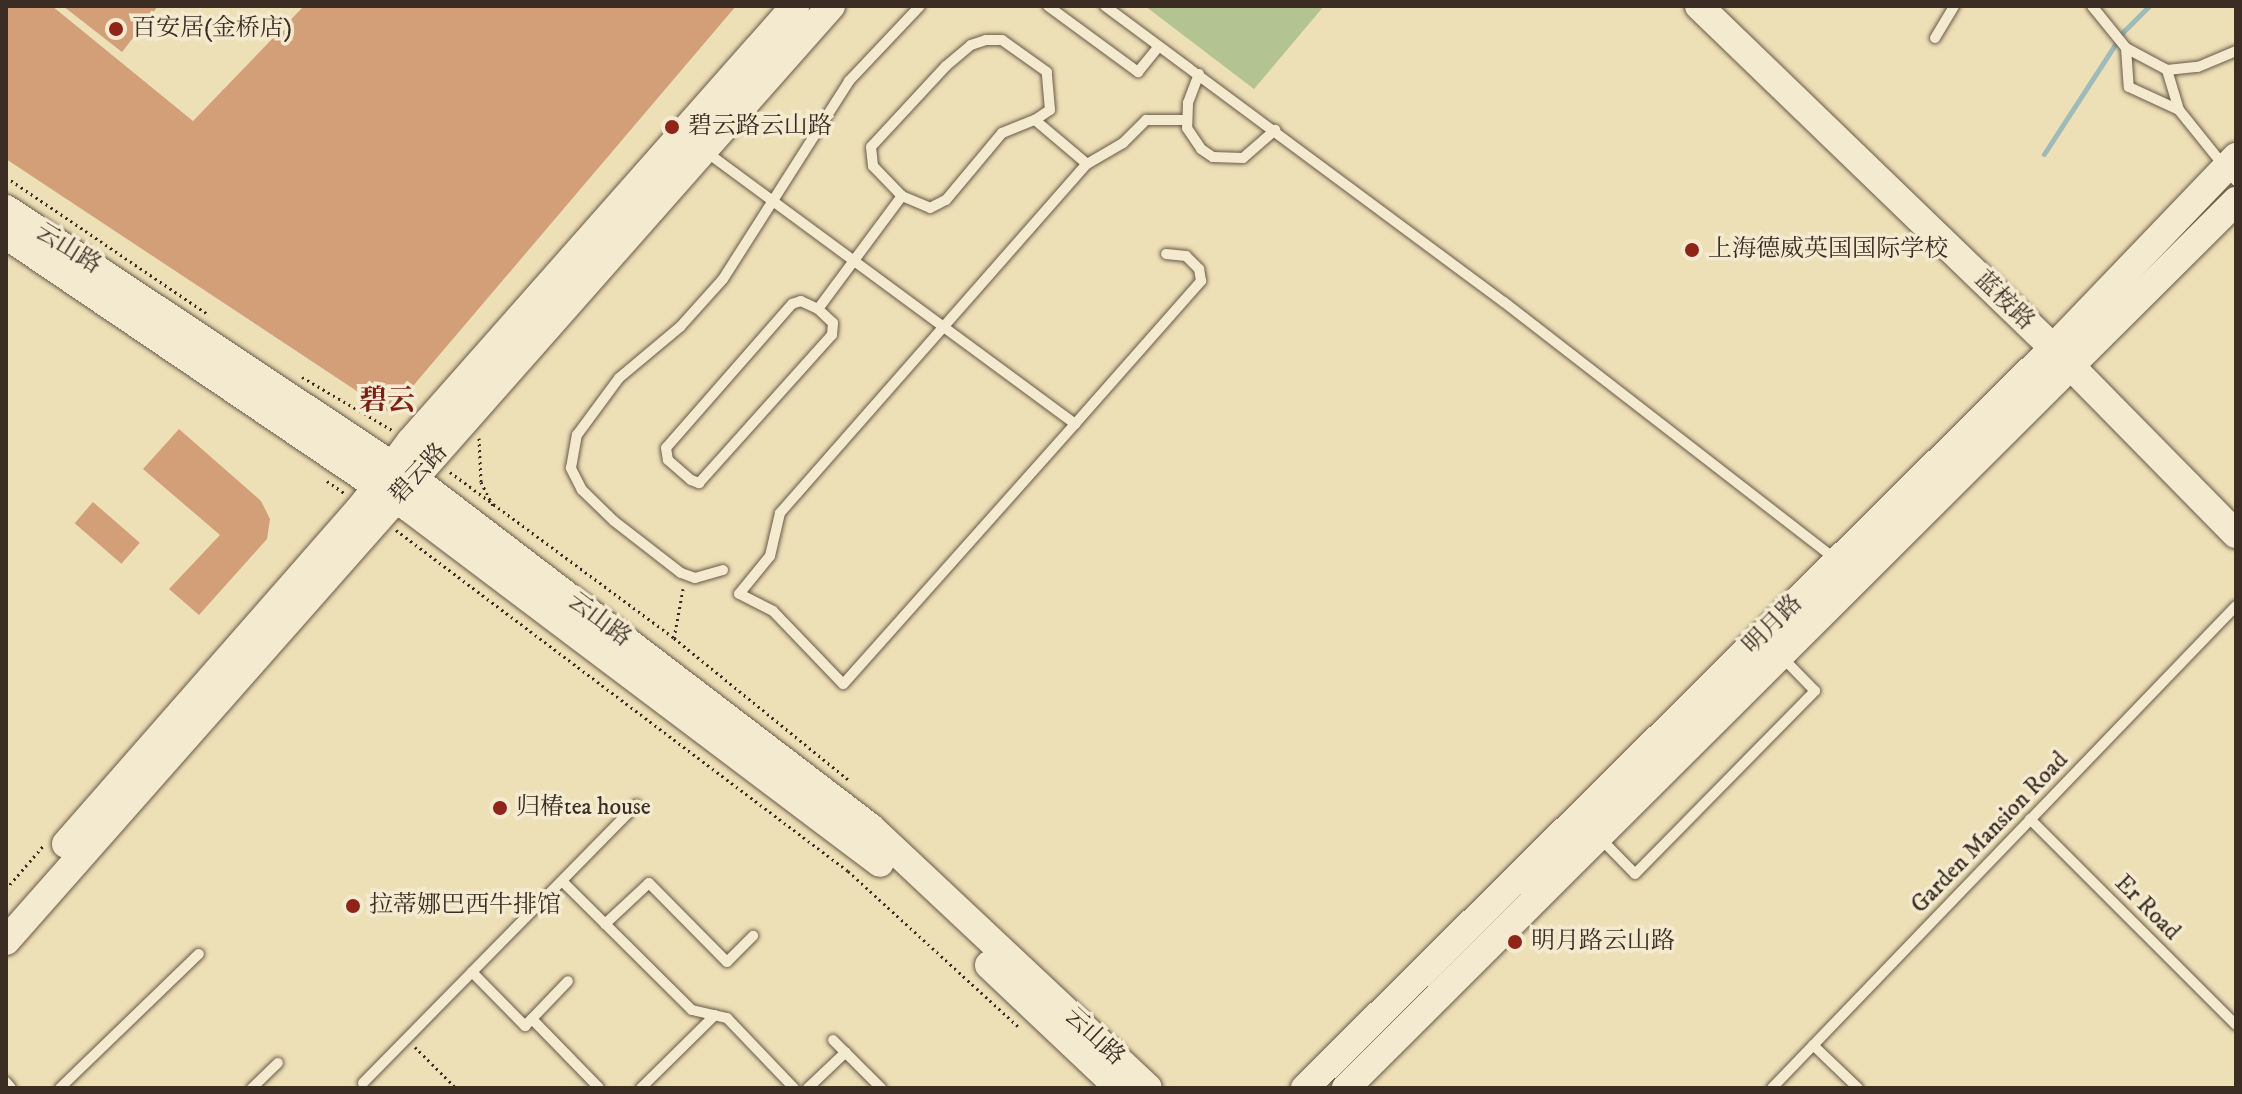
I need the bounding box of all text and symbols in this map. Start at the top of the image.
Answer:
place label: 百安居(金桥店) [132,15,292,43]
marker: 百安居(金桥店) [107,20,125,38]
place label: 碧云路云山路 [688,113,832,141]
marker: 碧云路云山路 [663,118,681,136]
street label: 云山路 [30,218,106,280]
place label: 上海德威英国国际学校 [1708,236,1948,264]
marker: 上海德威英国国际学校 [1683,241,1701,259]
street label: 蓝桉路 [1968,266,2040,336]
district label: 碧云 [359,384,415,418]
street label: 碧云路 [384,438,454,510]
street label: 云山路 [562,587,636,653]
street label: 明月路 [1737,589,1809,661]
street label: Garden Mansion Road [1906,746,2074,920]
place label: 归椿tea house [516,794,651,822]
marker: 归椿tea house [491,799,509,817]
street label: Er Road [2108,869,2186,947]
place label: 拉蒂娜巴西牛排馆 [369,892,561,920]
marker: 拉蒂娜巴西牛排馆 [344,897,362,915]
place label: 明月路云山路 [1531,928,1675,956]
marker: 明月路云山路 [1506,933,1524,951]
street label: 云山路 [1058,1002,1130,1072]

